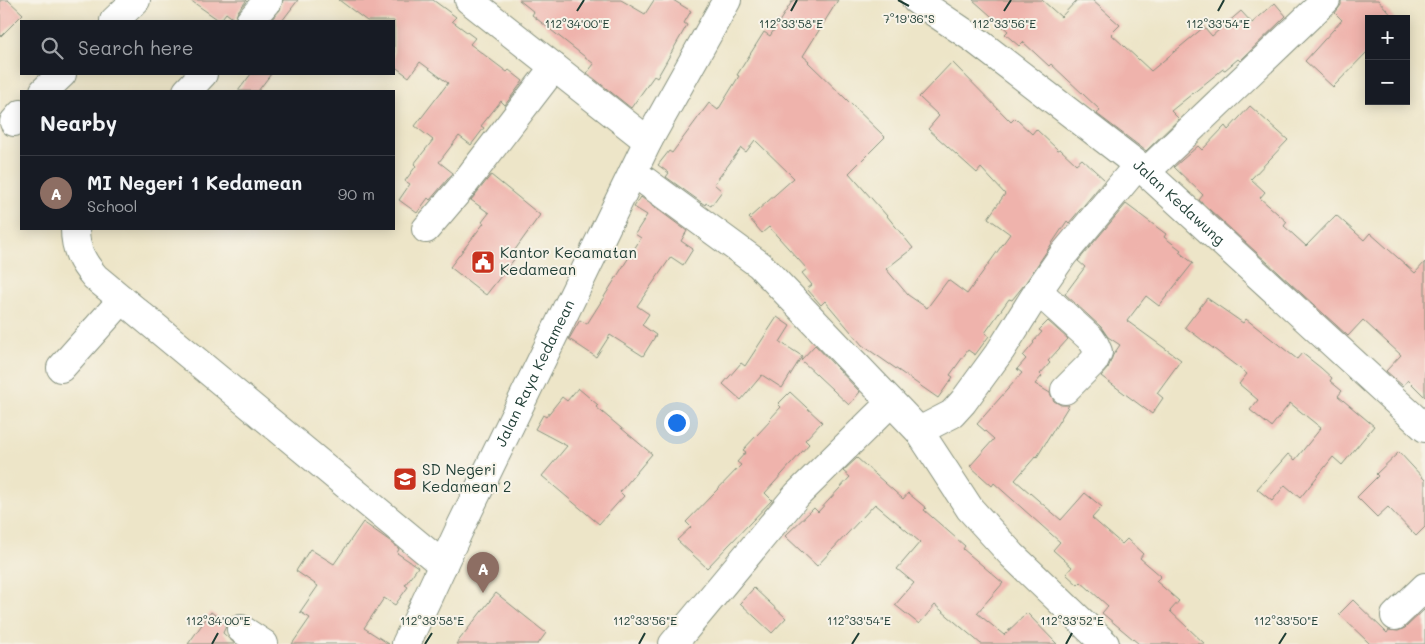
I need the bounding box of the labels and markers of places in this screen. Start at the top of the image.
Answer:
place label: Kantor Kecamatan Kedamean [500,242,637,279]
public building icon: Kantor Kecamatan Kedamean [470,249,496,275]
place label: SD Negeri Kedamean 2 [422,459,511,496]
school or university icon: SD Negeri Kedamean 2 [392,466,418,492]
pin: A [467,552,499,593]

